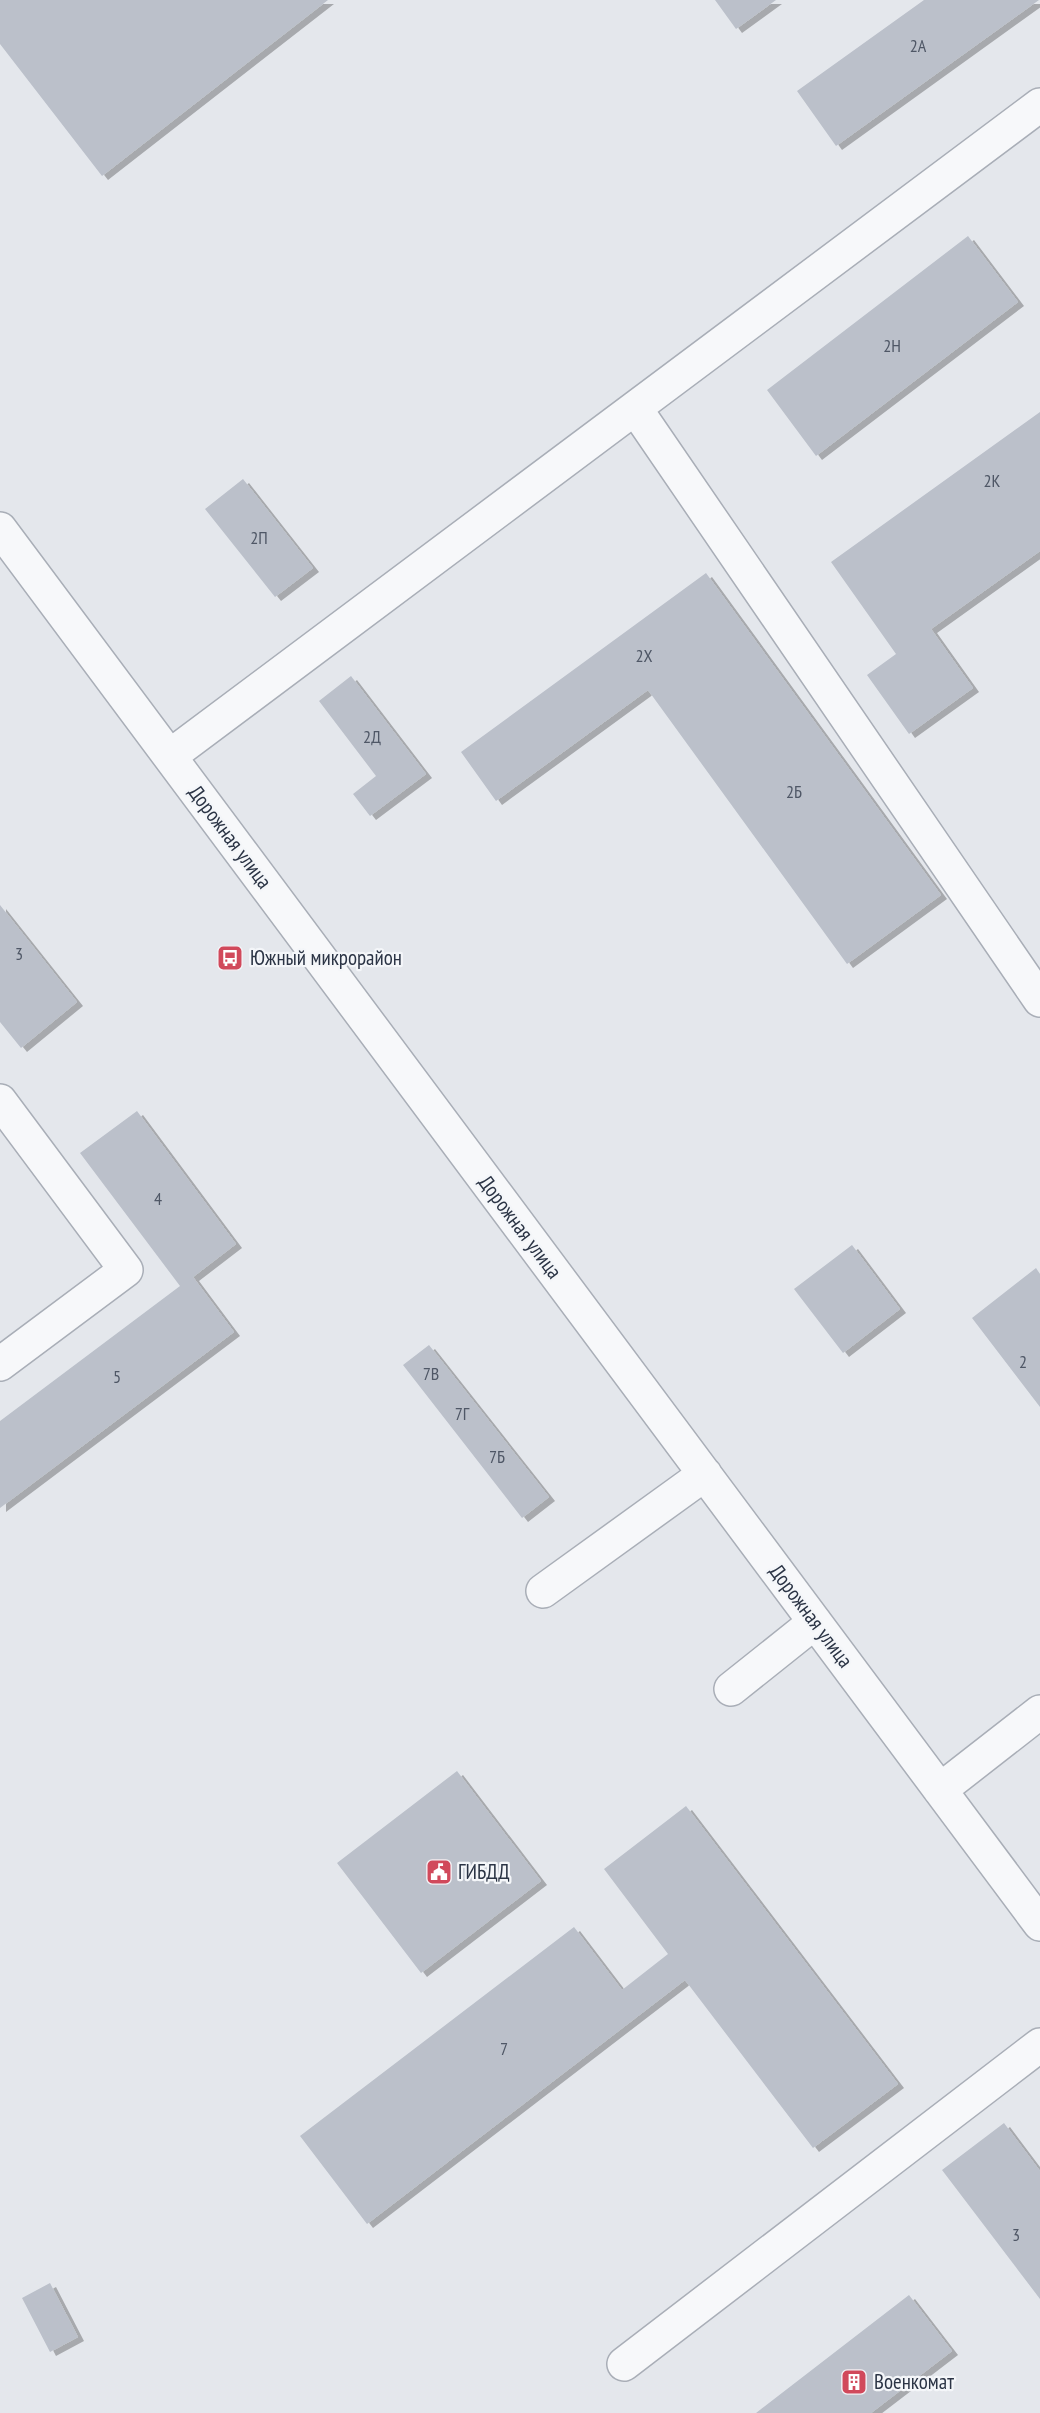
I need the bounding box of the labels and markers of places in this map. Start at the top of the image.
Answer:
bus stop icon: Южный микрорайон [215,943,245,973]
place label: Южный микрорайон [250,944,402,971]
public building icon: ГИБДД [424,1857,454,1887]
place label: ГИБДД [458,1858,510,1885]
building icon: Военкомат [839,2367,869,2397]
place label: Военкомат [874,2368,954,2395]

